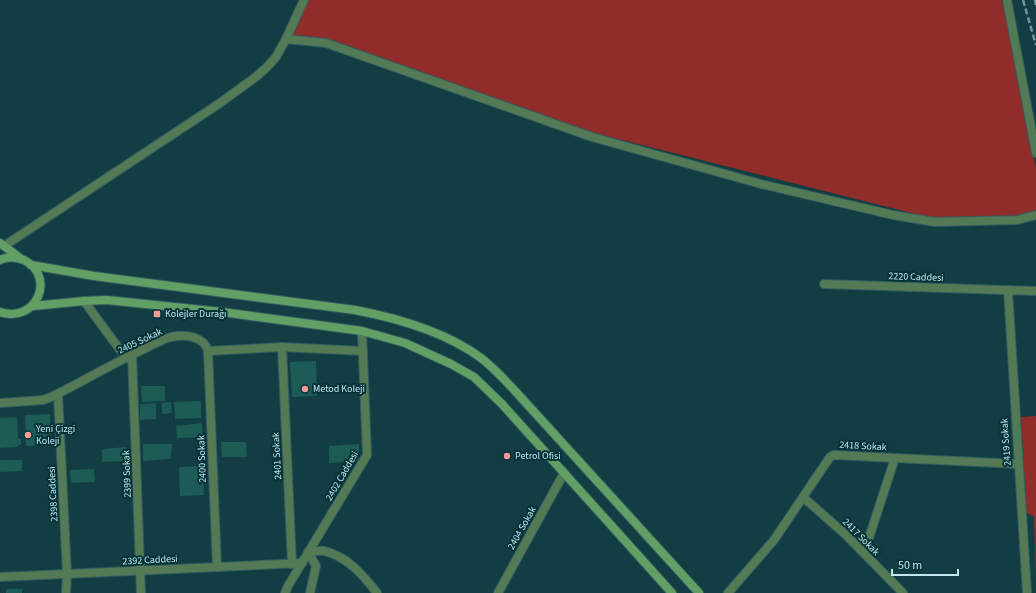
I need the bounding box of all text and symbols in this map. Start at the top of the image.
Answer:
street label: 2220 Caddesi [888,269,944,285]
place label: Kolejler Durağı [165,307,226,321]
marker: Kolejler Durağı [152,309,162,319]
street label: 2405 Sokak [116,325,165,357]
place label: Metod Koleji [313,382,365,396]
marker: Metod Koleji [300,384,310,394]
street label: 2419 Sokak [997,418,1015,466]
place label: Yeni Çizgi Koleji [35,422,75,448]
marker: Yeni Çizgi Koleji [23,430,33,440]
street label: 2401 Sokak [269,432,285,480]
street label: 2400 Sokak [194,435,210,483]
street label: 2418 Sokak [839,438,887,454]
street label: 2402 Caddesi [322,449,362,503]
place label: Petrol Ofisi [515,449,561,463]
street label: 2399 Sokak [119,450,135,498]
marker: Petrol Ofisi [502,451,512,461]
street label: 2398 Caddesi [45,466,61,522]
street label: 2404 Sokak [504,504,540,552]
street label: 2417 Sokak [839,515,883,559]
scale bar [892,551,958,577]
street label: 2392 Caddesi [122,552,178,568]
text: 50 m [898,557,922,574]

